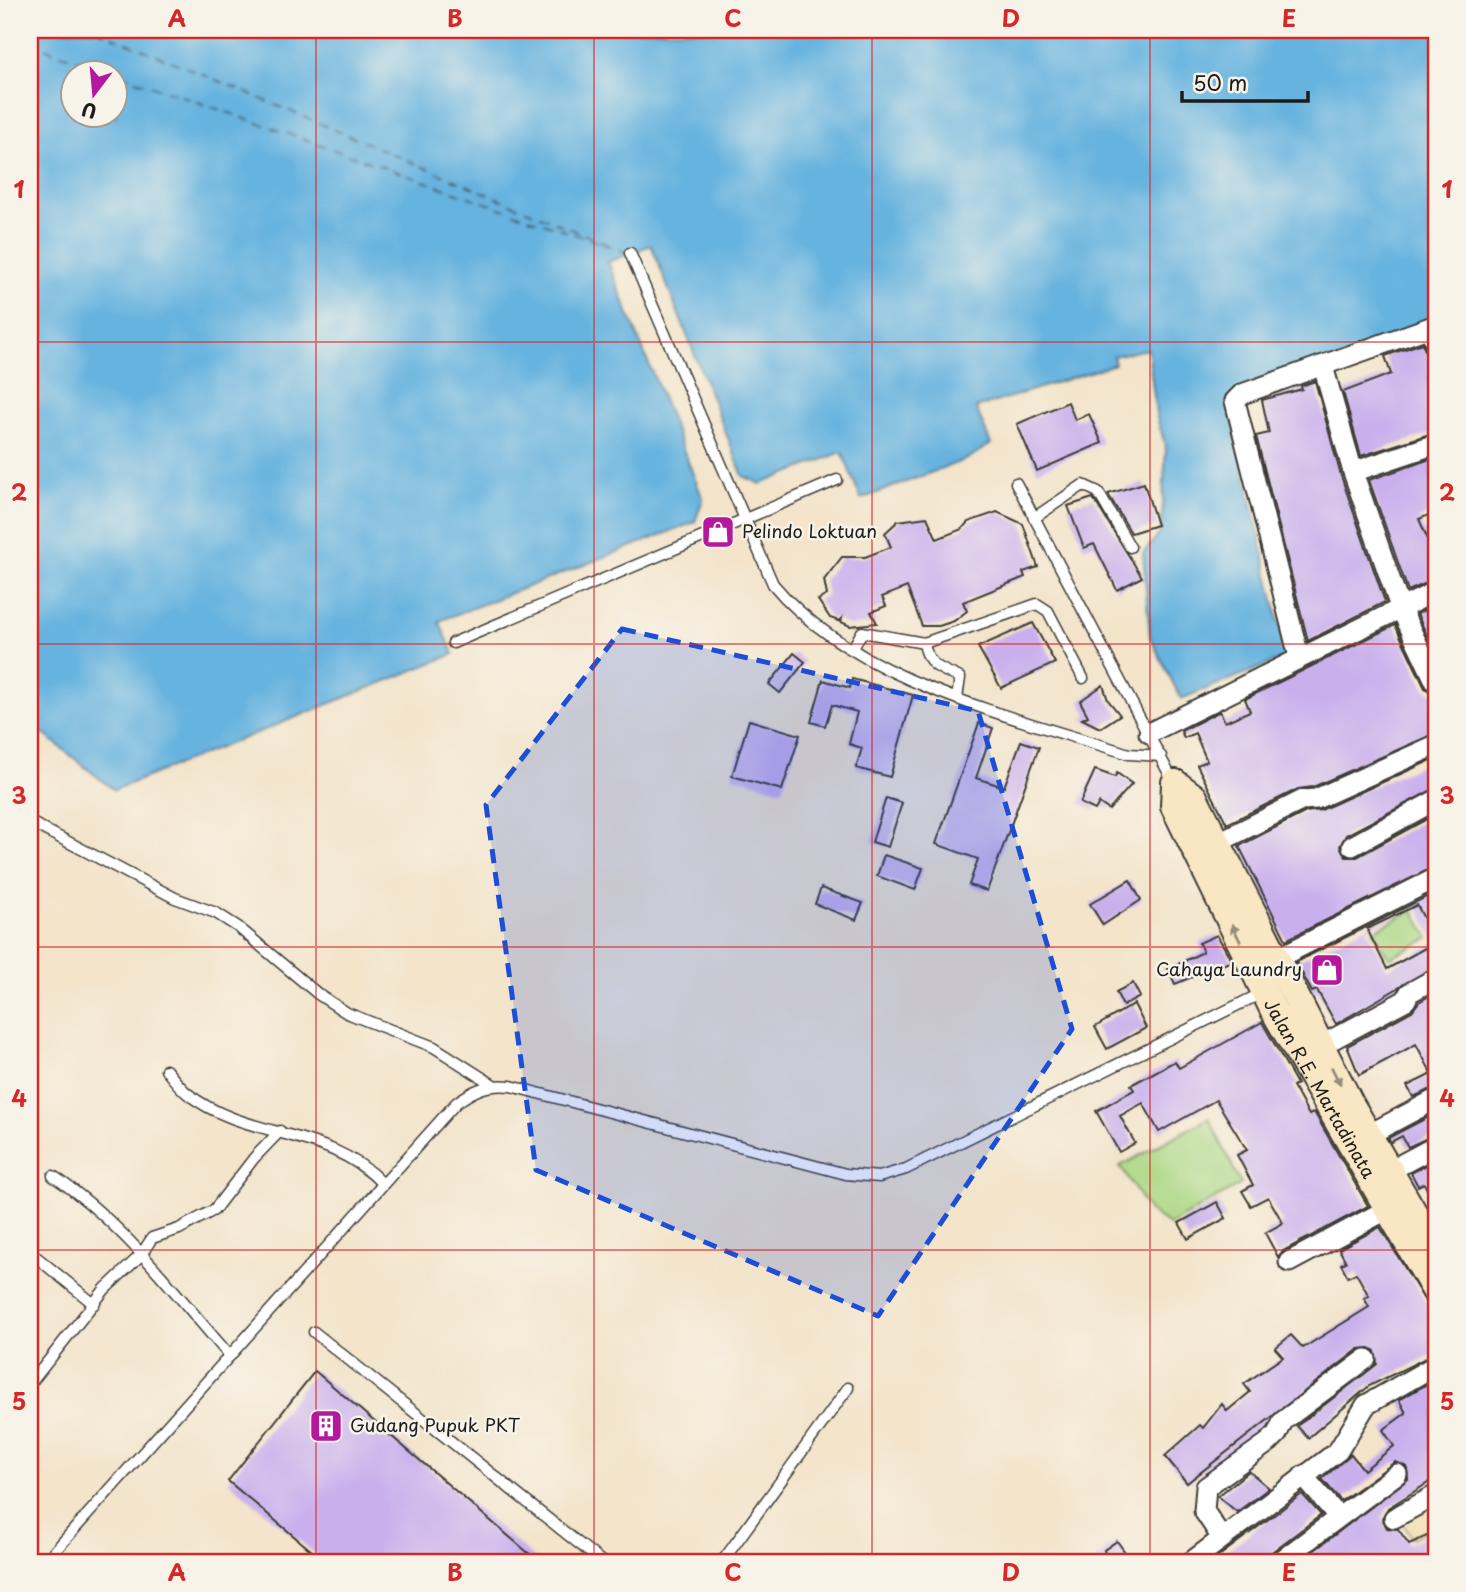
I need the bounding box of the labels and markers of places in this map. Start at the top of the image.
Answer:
shop icon: Pelindo Loktuan [699,513,737,551]
place label: Pelindo Loktuan [742,517,877,544]
shop icon: Cahaya Laundry [1308,951,1346,989]
place label: Cahaya Laundry [1156,955,1302,982]
building icon: Gudang Pupuk PKT [307,1407,345,1445]
place label: Gudang Pupuk PKT [350,1411,521,1438]

